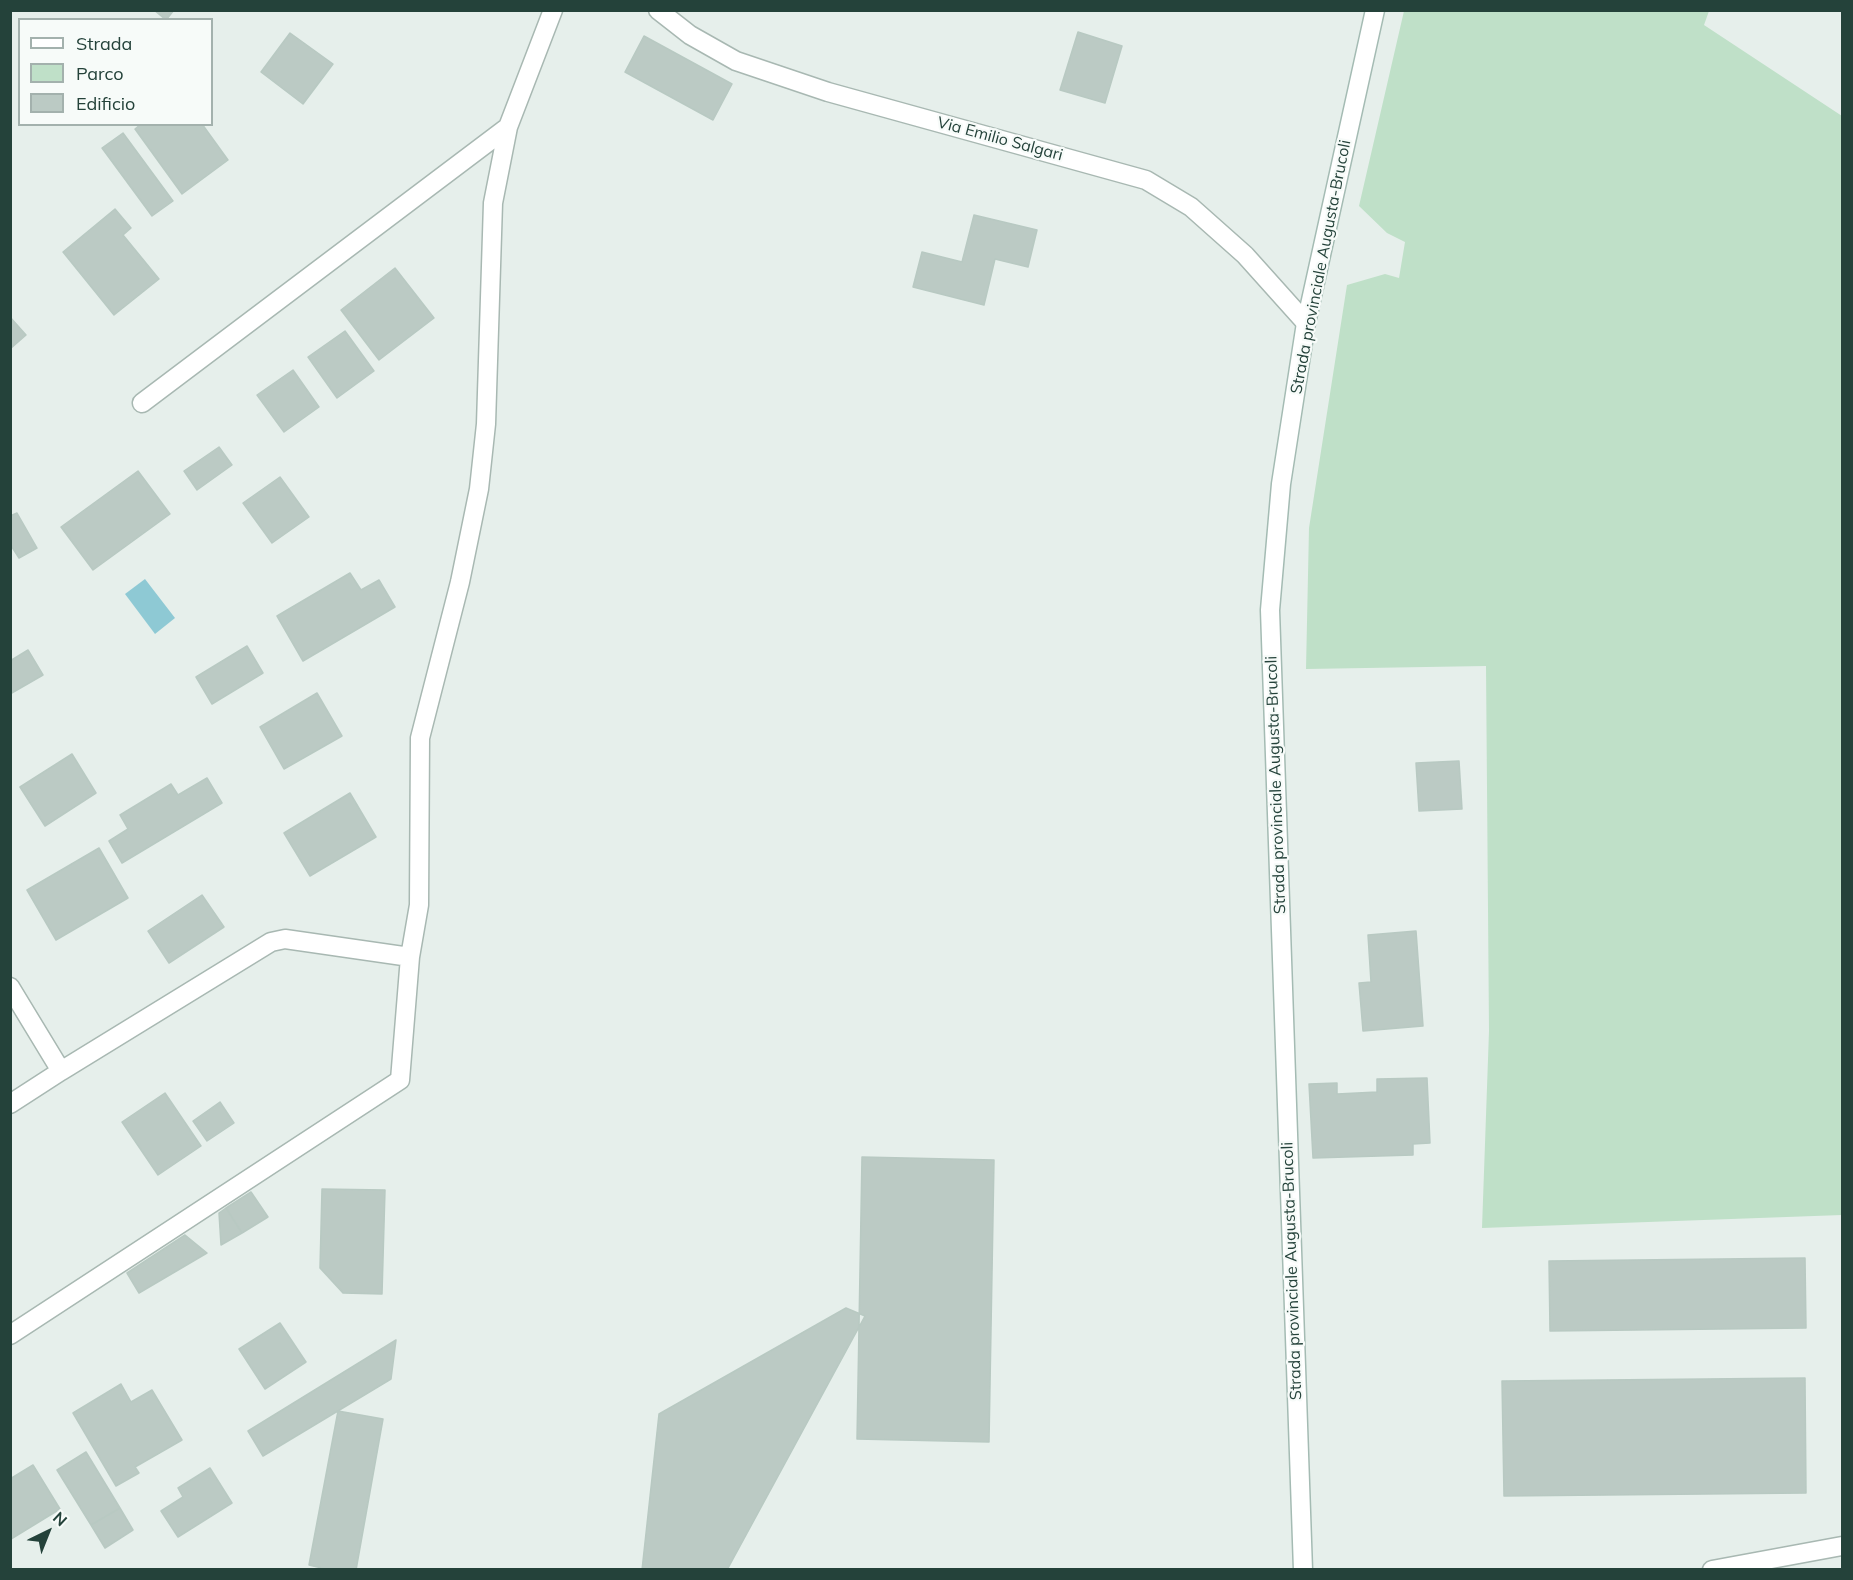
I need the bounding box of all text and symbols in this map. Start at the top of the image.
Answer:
legend [18,18,213,126]
text: Strada [76,32,132,55]
text: Parco [76,62,124,85]
text: Edificio [76,92,135,115]
street label: Via Emilio Salgari [935,113,1065,165]
street label: Strada provinciale Augusta-Brucoli [1287,138,1355,396]
street label: Strada provinciale Augusta-Brucoli [1262,656,1290,914]
street label: Strada provinciale Augusta-Brucoli [1278,1142,1306,1400]
north arrow [18,1502,78,1562]
text: N [49,1507,72,1530]

